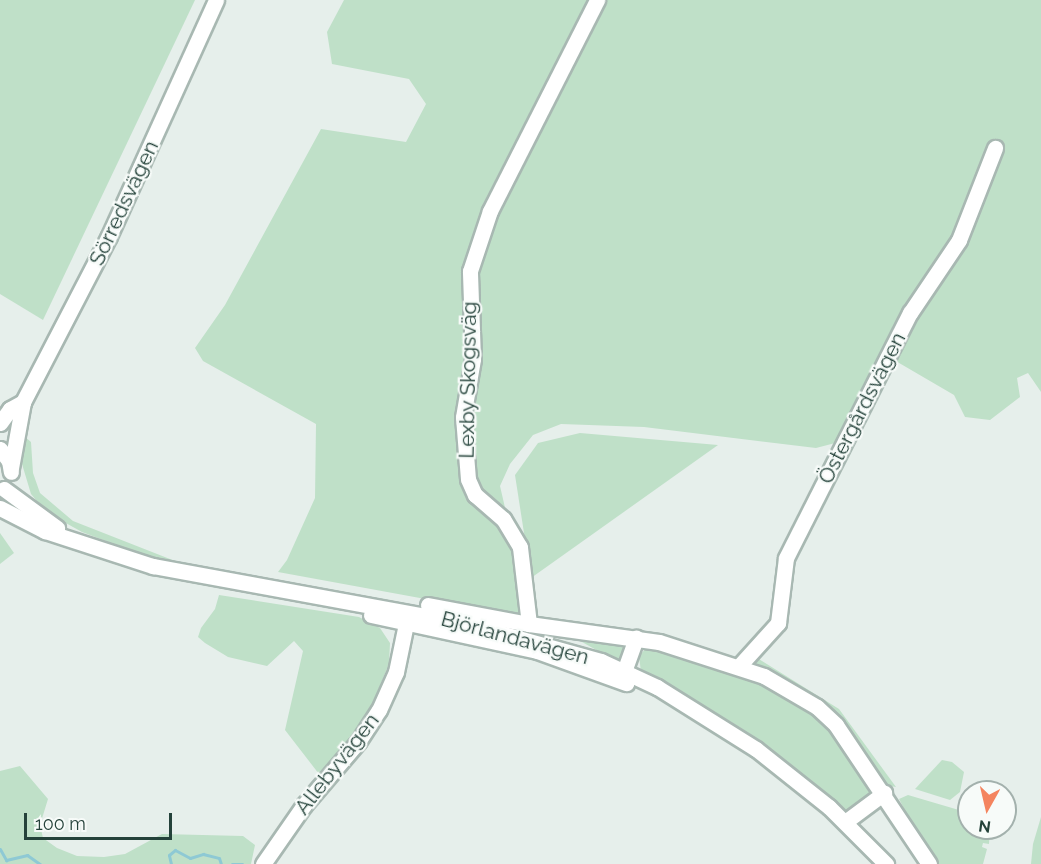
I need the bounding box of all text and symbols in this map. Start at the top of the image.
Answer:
street label: Sörredsvägen [84,137,164,269]
street label: Lexby Skogsväg [454,301,482,459]
street label: Östergårdsvägen [813,328,911,488]
street label: Björlandavägen [438,606,592,670]
street label: Allebyvägen [290,708,384,820]
north arrow [957,780,1017,840]
scale bar [27,801,176,839]
text: 100 m [35,813,86,834]
text: N [977,816,992,837]

